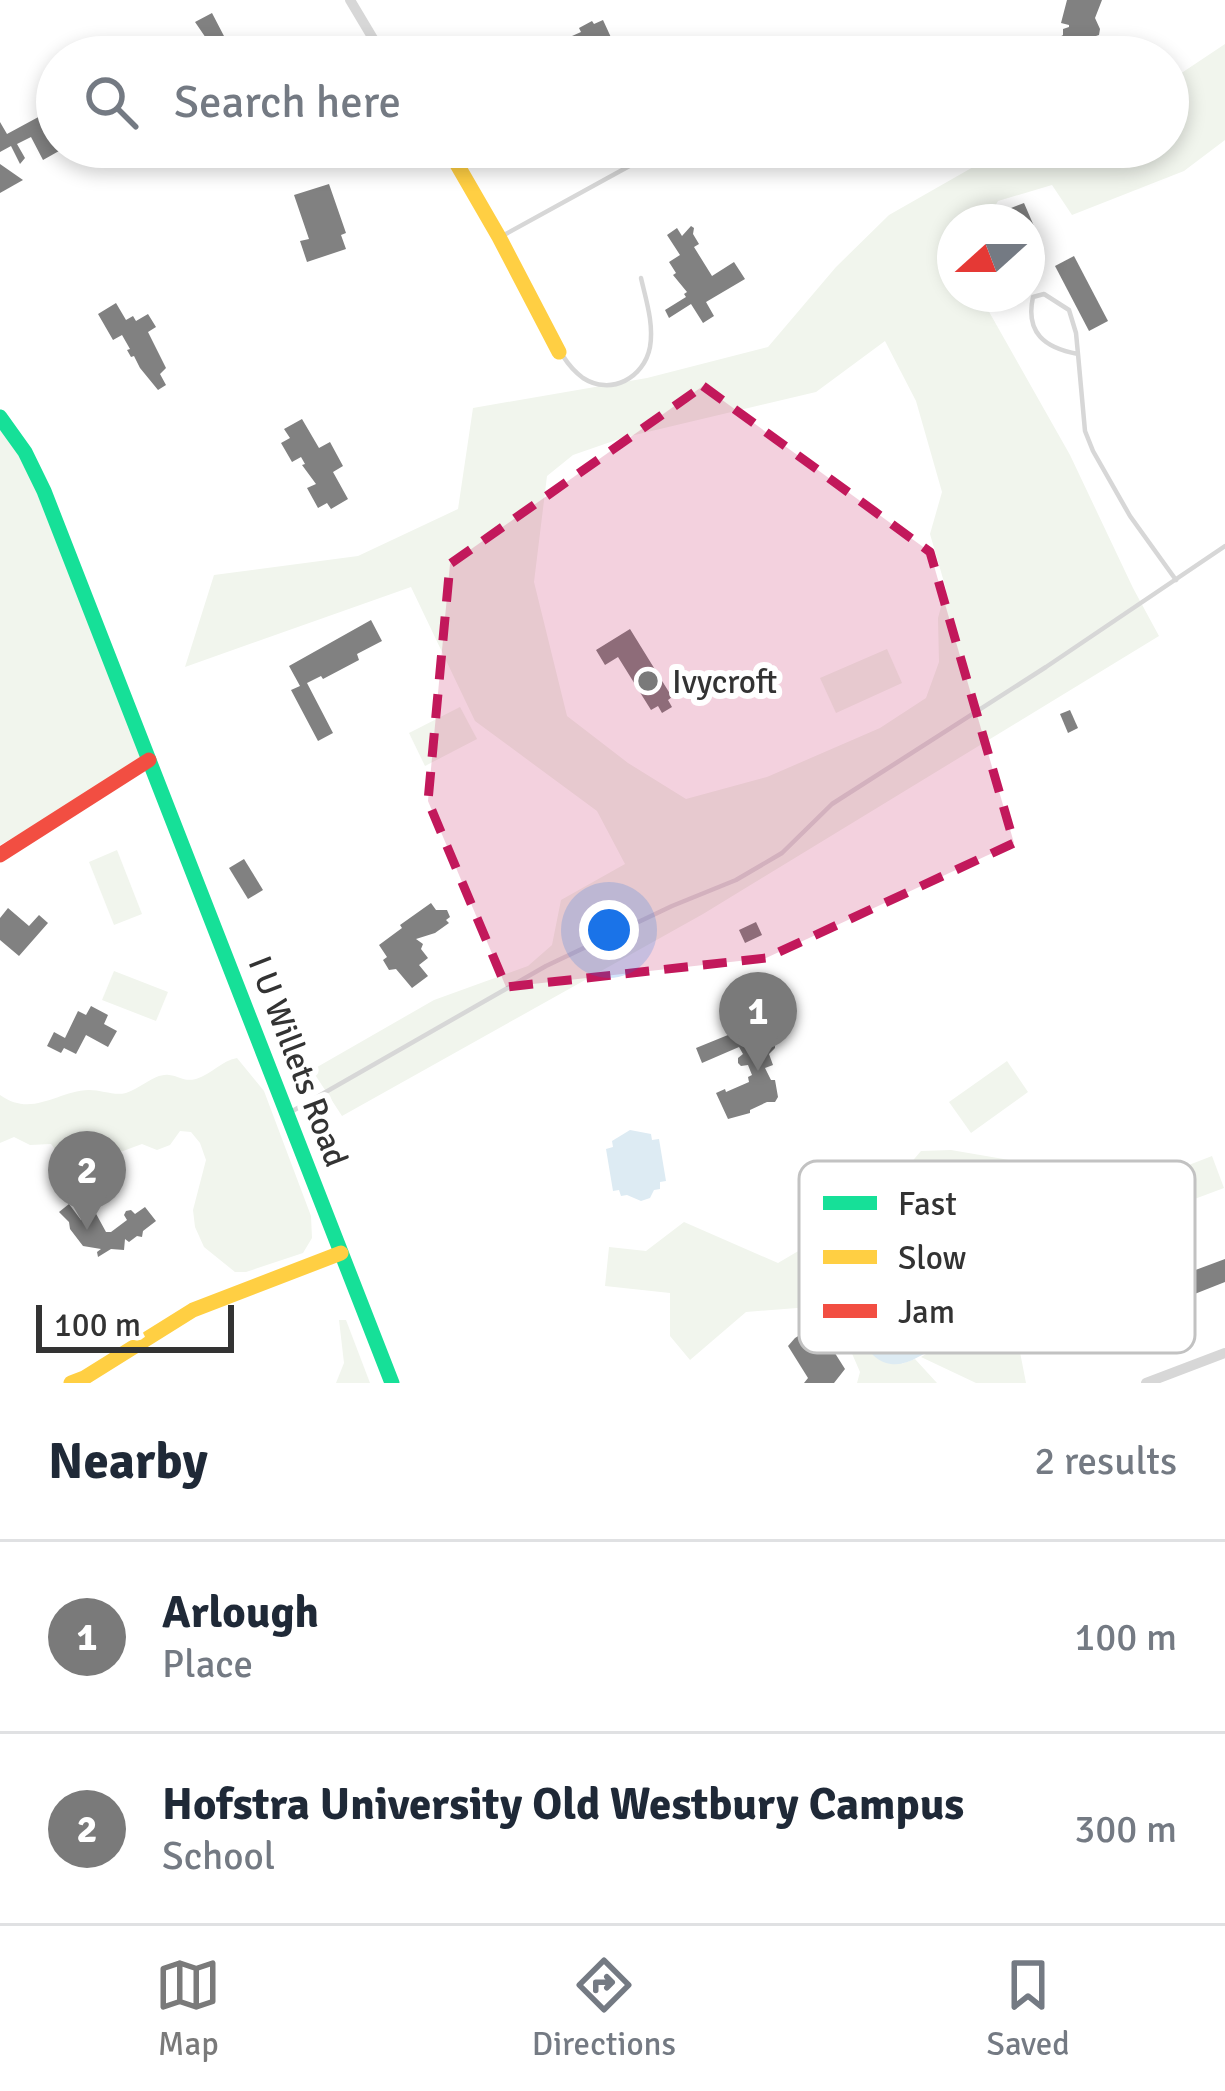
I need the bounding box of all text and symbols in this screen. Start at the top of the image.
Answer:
search box [36,36,1189,168]
icon: search [78,69,144,135]
text: Search here [174,75,401,130]
north arrow [937,204,1045,312]
place label: Ivycroft [672,662,777,703]
marker: Ivycroft [635,668,661,694]
your location [579,900,639,960]
street label: I U Willets Road [239,950,357,1173]
pin: 1 [719,972,797,1071]
pin: 2 [48,1131,126,1230]
legend [799,1161,1195,1353]
text: Fast [898,1184,957,1225]
text: Slow [898,1238,967,1279]
text: Jam [898,1292,955,1333]
scale bar [36,1299,234,1352]
text: 100 m [54,1305,141,1346]
text: Nearby [48,1430,208,1493]
text: 2 results [1034,1437,1177,1485]
text: Arlough [162,1585,319,1640]
text: 1 [76,1613,98,1661]
text: 100 m [1074,1613,1177,1661]
text: Place [162,1640,253,1688]
text: Hofstra University Old Westbury Campus [162,1777,964,1832]
text: 2 [76,1805,98,1853]
text: 300 m [1074,1805,1177,1853]
text: School [162,1832,275,1880]
tab: Map [155,1952,221,2065]
tab: Directions [532,1952,676,2065]
tab: Saved [987,1952,1070,2065]

